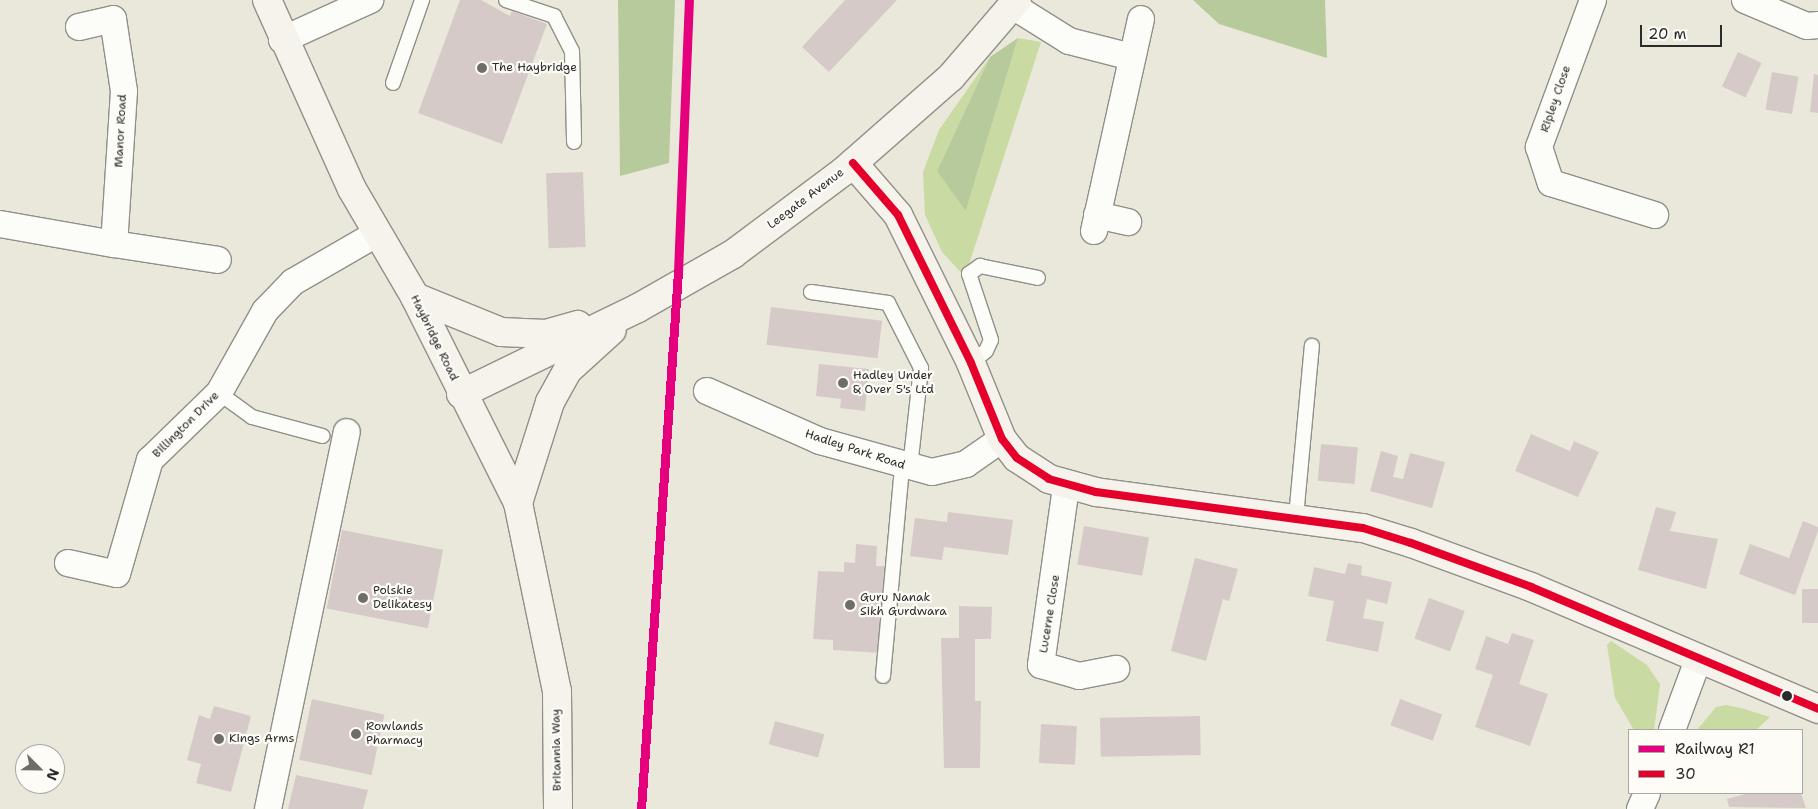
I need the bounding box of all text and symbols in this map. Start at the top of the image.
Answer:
scale bar [1643,15,1726,47]
text: 20 m [1648,24,1687,44]
place label: The Haybridge [492,61,577,75]
marker: The Haybridge [476,62,488,74]
street label: Ripley Close [1538,64,1574,134]
street label: Manor Road [112,94,130,168]
street label: Leegate Avenue [765,165,847,233]
street label: Haybridge Road [407,293,461,383]
place label: Hadley Under & Over 5's Ltd [853,369,934,397]
marker: Hadley Under & Over 5's Ltd [837,377,849,389]
street label: Billington Drive [150,389,222,461]
street label: Hadley Park Road [803,427,907,473]
street label: Lucerne Close [1037,574,1063,654]
place label: Polskie Delikatesy [373,584,432,612]
place label: Guru Nanak Sikh Gurdwara [860,591,947,619]
marker: Polskie Delikatesy [357,592,369,604]
marker: Guru Nanak Sikh Gurdwara [844,599,856,611]
unlabelled marker [1782,691,1792,701]
street label: Britannia Way [549,709,565,791]
place label: Rowlands Pharmacy [366,720,423,748]
marker: Rowlands Pharmacy [350,728,362,740]
legend [1628,729,1803,794]
place label: Kings Arms [229,732,294,746]
marker: Kings Arms [213,733,225,745]
text: Railway R1 [1675,739,1755,759]
north arrow [15,744,65,794]
text: 30 [1675,764,1696,784]
text: N [42,766,63,783]

